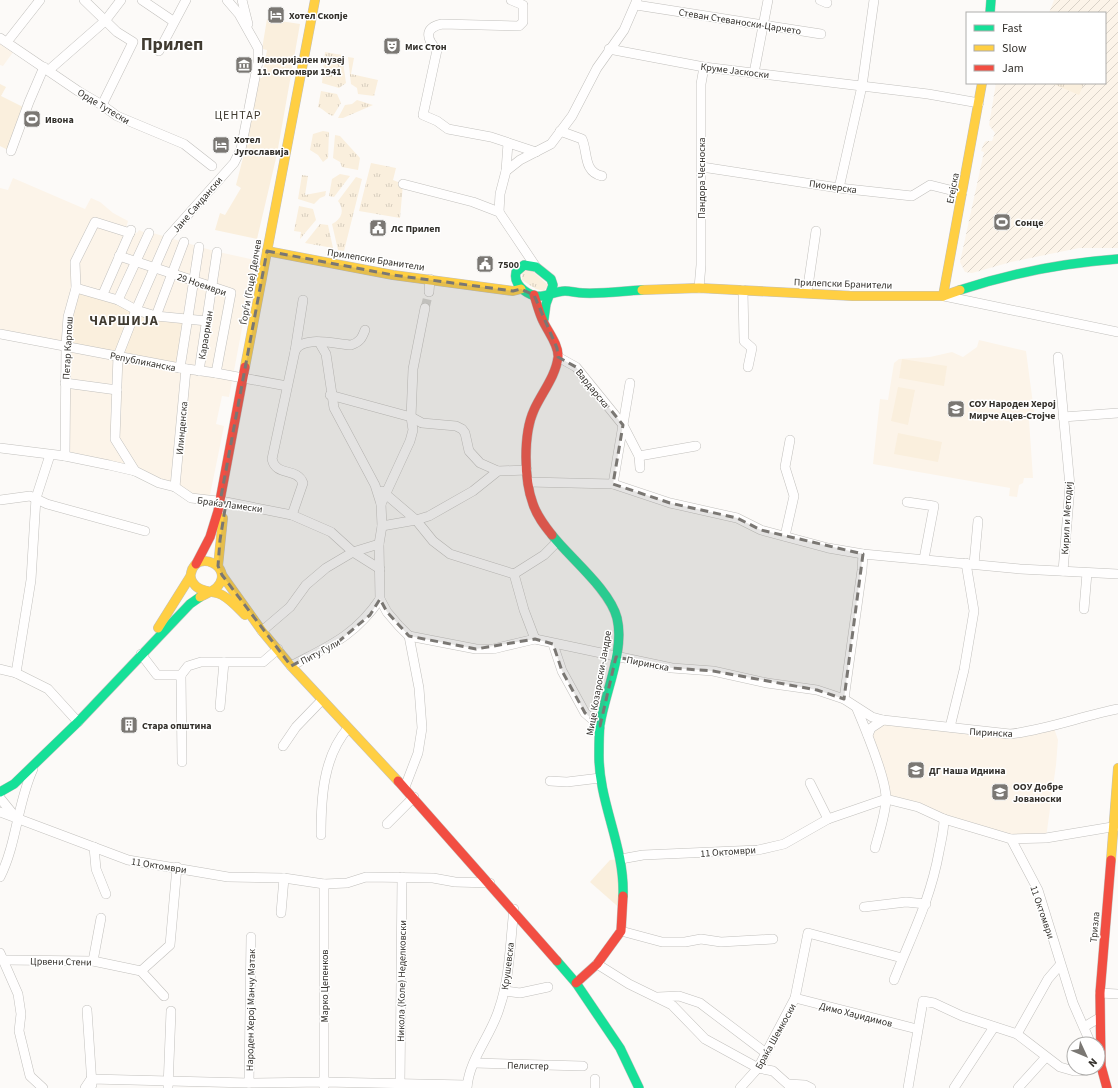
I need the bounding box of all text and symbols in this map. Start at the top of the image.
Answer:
hotel icon: Хотел Скопје [266,5,286,25]
street label: Стеван Стеваноски-Царчето [678,5,802,39]
place label: Хотел Скопје [289,9,348,23]
legend [966,12,1106,84]
text: Fast [1002,20,1022,37]
district label: Прилеп [141,32,203,57]
theatre icon: Мис Стон [382,36,402,56]
place label: Мис Стон [405,40,447,54]
text: Slow [1002,40,1027,57]
place label: Меморијален музеј 11. Октомври 1941 [257,53,345,79]
museum icon: Меморијален музеј 11. Октомври 1941 [234,55,254,75]
street label: Круме Јаскоски [700,60,770,82]
text: Jam [1002,60,1024,77]
street label: Орде Тутески [75,86,132,128]
district label: ЦЕНТАР [214,107,262,124]
sports icon: Ивона [22,109,42,129]
place label: Ивона [45,113,74,127]
place label: Хотел Југославија [234,133,289,159]
hotel icon: Хотел Југославија [211,135,231,155]
street label: Пандора Чесноска [695,137,709,219]
street label: Егејска [943,172,963,205]
street label: Јане Сандански [170,174,226,236]
street label: Пионерска [808,177,858,197]
sports icon: Сонце [992,212,1012,232]
place label: Сонце [1015,216,1043,230]
public building icon: ЛС Прилеп [368,218,388,238]
place label: ЛС Прилеп [390,222,440,236]
street label: Ѓорѓи (Гоце) Делчев [237,238,265,326]
street label: Прилепски Бранители [326,245,426,275]
public building icon: 7500 [475,254,495,274]
place label: 7500 [498,258,519,272]
street label: 29 Ноември [175,270,228,300]
street label: Прилепски Бранители [793,275,892,293]
street label: Караорман [195,310,217,361]
district label: ЧАРШИЈА [89,311,159,331]
street label: Петар Карпош [59,316,77,380]
street label: Републиканска [109,349,177,375]
street label: Вардарска [572,366,612,411]
place label: СОУ Народен Херој Мирче Ацев-Стојче [969,397,1056,423]
school or university icon: СОУ Народен Херој Мирче Ацев-Стојче [946,399,966,419]
street label: Илинденска [173,401,191,455]
street label: Кирил и Методиј [1058,481,1076,555]
street label: Браќа Ламески [196,493,263,517]
street label: Мице Козароски-Јандре [583,629,615,737]
street label: Питу Гули [298,635,343,668]
street label: Пиринска [625,653,670,675]
building icon: Стара општина [119,715,139,735]
place label: Стара општина [142,719,212,733]
street label: Пиринска [969,725,1013,741]
school or university icon: ДГ Наша Иднина [906,760,926,780]
place label: ДГ Наша Иднина [929,764,1006,778]
place label: ООУ Добре Јованоски [1013,780,1063,806]
school or university icon: ООУ Добре Јованоски [990,782,1010,802]
street label: 11 Октомври [700,843,756,861]
street label: 11 Октомври [130,855,188,877]
street label: 11 Октомври [1026,884,1058,941]
street label: Тризла [1087,911,1103,943]
street label: Никола (Коле) Неделковски [394,920,410,1042]
street label: Крушевска [498,941,518,991]
street label: Народен Херој Манчу Матак [243,949,259,1071]
street label: Марко Цепенков [318,950,332,1022]
street label: Црвени Стени [30,954,92,970]
street label: Димо Хаџидимов [818,999,894,1031]
street label: Браќа Шемкоски [752,1001,800,1072]
north arrow [1066,1036,1106,1076]
text: N [1085,1055,1101,1070]
street label: Пелистер [507,1059,549,1073]

